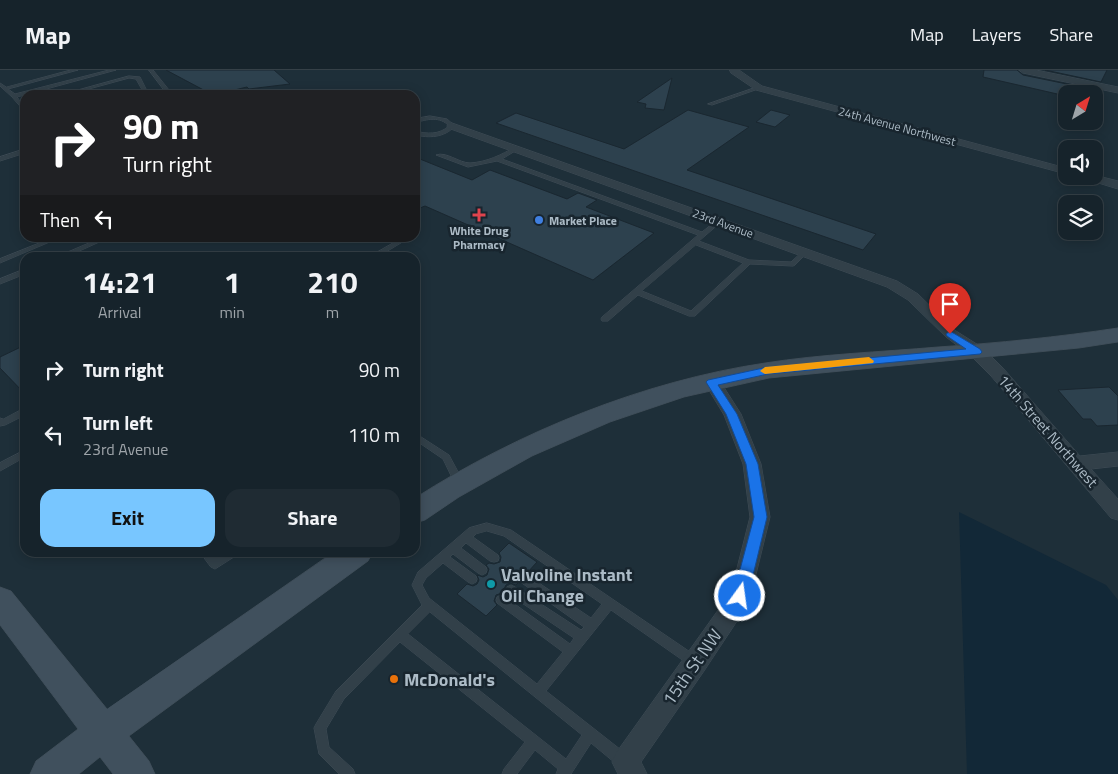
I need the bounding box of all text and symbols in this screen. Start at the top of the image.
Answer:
text: Map [25,17,71,53]
text: Map [910,21,944,48]
text: Layers [972,21,1021,48]
text: Share [1049,21,1093,48]
north arrow [1058,85,1102,130]
map controls [1058,85,1103,240]
text: 90 m [123,99,199,153]
street label: 24th Avenue Northwest [836,101,959,151]
icon: right [40,110,105,175]
button: sound [1058,140,1103,185]
text: Turn right [123,147,212,181]
button: layers [1058,195,1103,240]
street label: 23rd Avenue [690,203,756,243]
text: Then [40,205,80,234]
icon: left [90,205,118,233]
marker: White Drug Pharmacy [473,209,485,221]
place label: Market Place [549,211,617,230]
marker: Market Place [533,214,545,226]
place label: White Drug Pharmacy [449,221,509,254]
text: 14:21 [82,259,157,305]
text: 1 [224,259,241,305]
text: 210 [307,259,358,305]
pin [929,283,971,334]
icon: arrive [936,290,964,318]
text: Arrival [98,300,141,324]
text: min [219,300,245,324]
text: m [326,300,339,324]
text: Turn right [83,355,164,384]
text: 90 m [359,355,400,384]
icon: right [40,356,68,384]
street label: 14th Street Northwest [992,369,1104,493]
text: Turn left [83,408,153,437]
text: 110 m [348,420,400,449]
icon: left [40,421,68,449]
text: 23rd Avenue [83,437,168,461]
button: Exit [40,489,215,547]
button: Share [225,489,400,547]
place label: Valvoline Instant Oil Change [501,561,633,609]
position arrow [713,569,765,621]
marker: Valvoline Instant Oil Change [485,578,497,590]
street label: 15th St NW [656,623,728,711]
place label: McDonald's [404,666,495,693]
marker: McDonald's [388,673,400,685]

